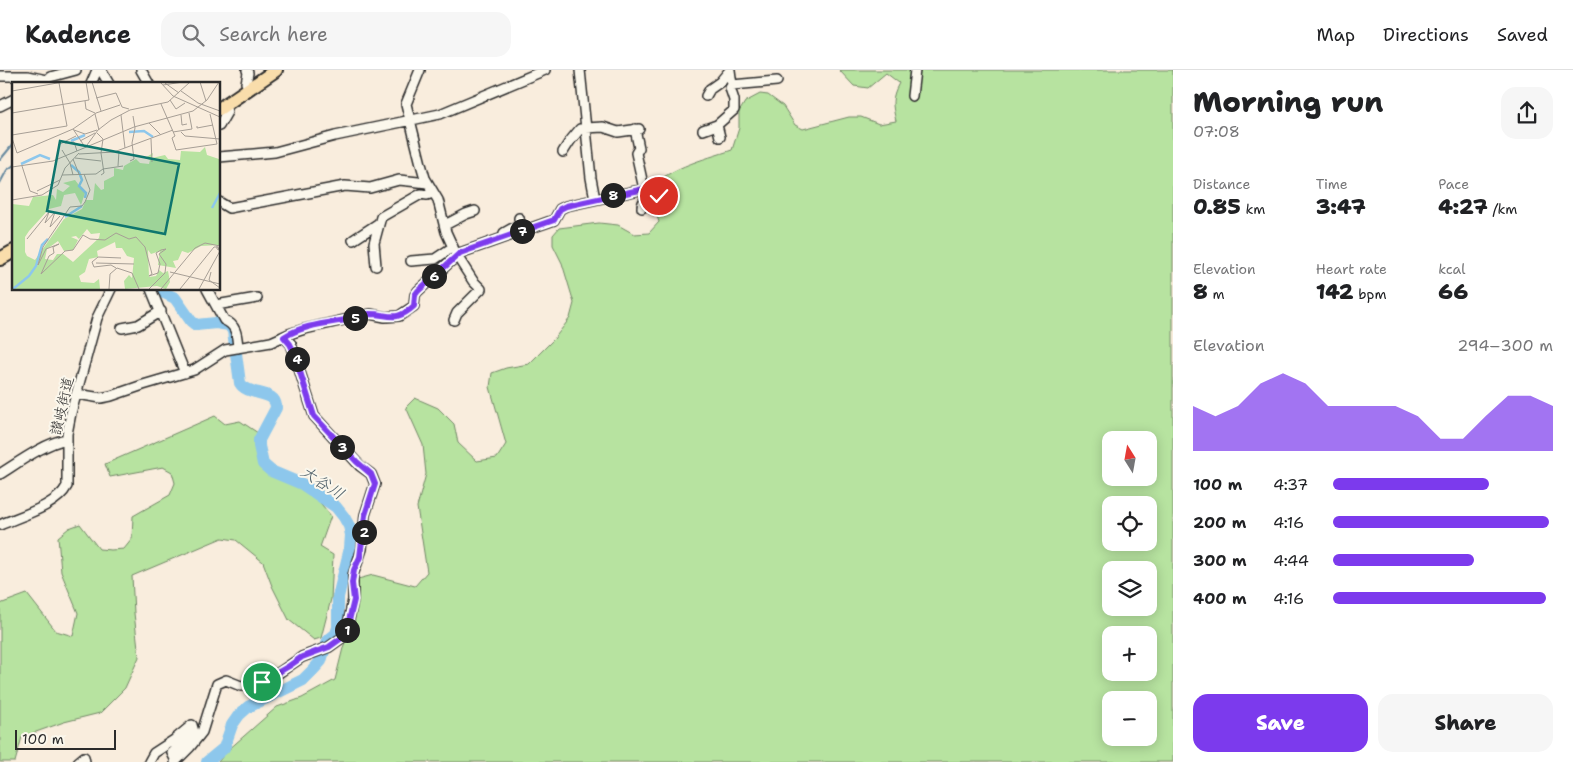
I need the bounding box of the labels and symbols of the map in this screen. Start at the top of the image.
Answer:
inset map [12,82,220,290]
pin [638,175,680,217]
pin: 8 [600,182,626,208]
pin: 7 [510,218,534,244]
pin: 6 [422,264,446,288]
pin: 5 [342,306,368,330]
pin: 4 [284,346,310,372]
street label: 讃岐街道 [46,375,78,437]
north arrow [1102,431,1158,486]
pin: 3 [330,434,354,460]
water label: 大谷川 [297,461,349,504]
pin: 2 [352,520,376,544]
pin: 1 [334,618,360,642]
pin [241,661,283,703]
scale bar [15,727,116,750]

